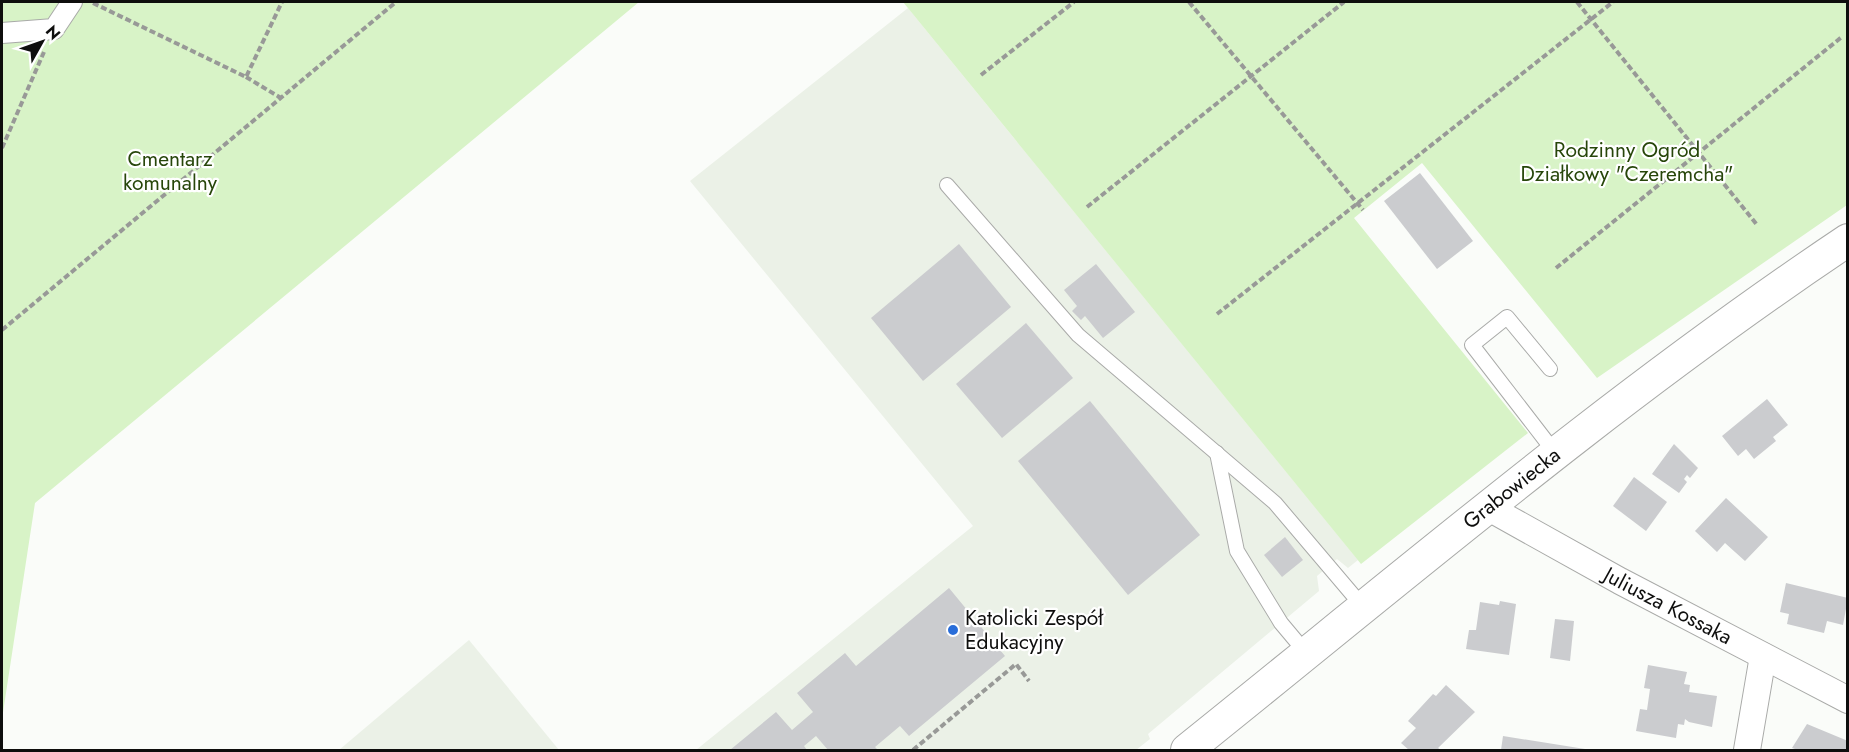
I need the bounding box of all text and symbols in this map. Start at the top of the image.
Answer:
north arrow [12,12,72,72]
text: N [40,20,66,45]
park label: Rodzinny Ogród Działkowy "Czeremcha" [1521,135,1733,189]
park label: Cmentarz komunalny [123,144,218,198]
street label: Grabowiecka [1457,440,1567,536]
street label: Juliusza Kossaka [1596,558,1737,652]
place label: Katolicki Zespół Edukacyjny [965,603,1104,657]
marker: Katolicki Zespół Edukacyjny [946,623,960,637]

